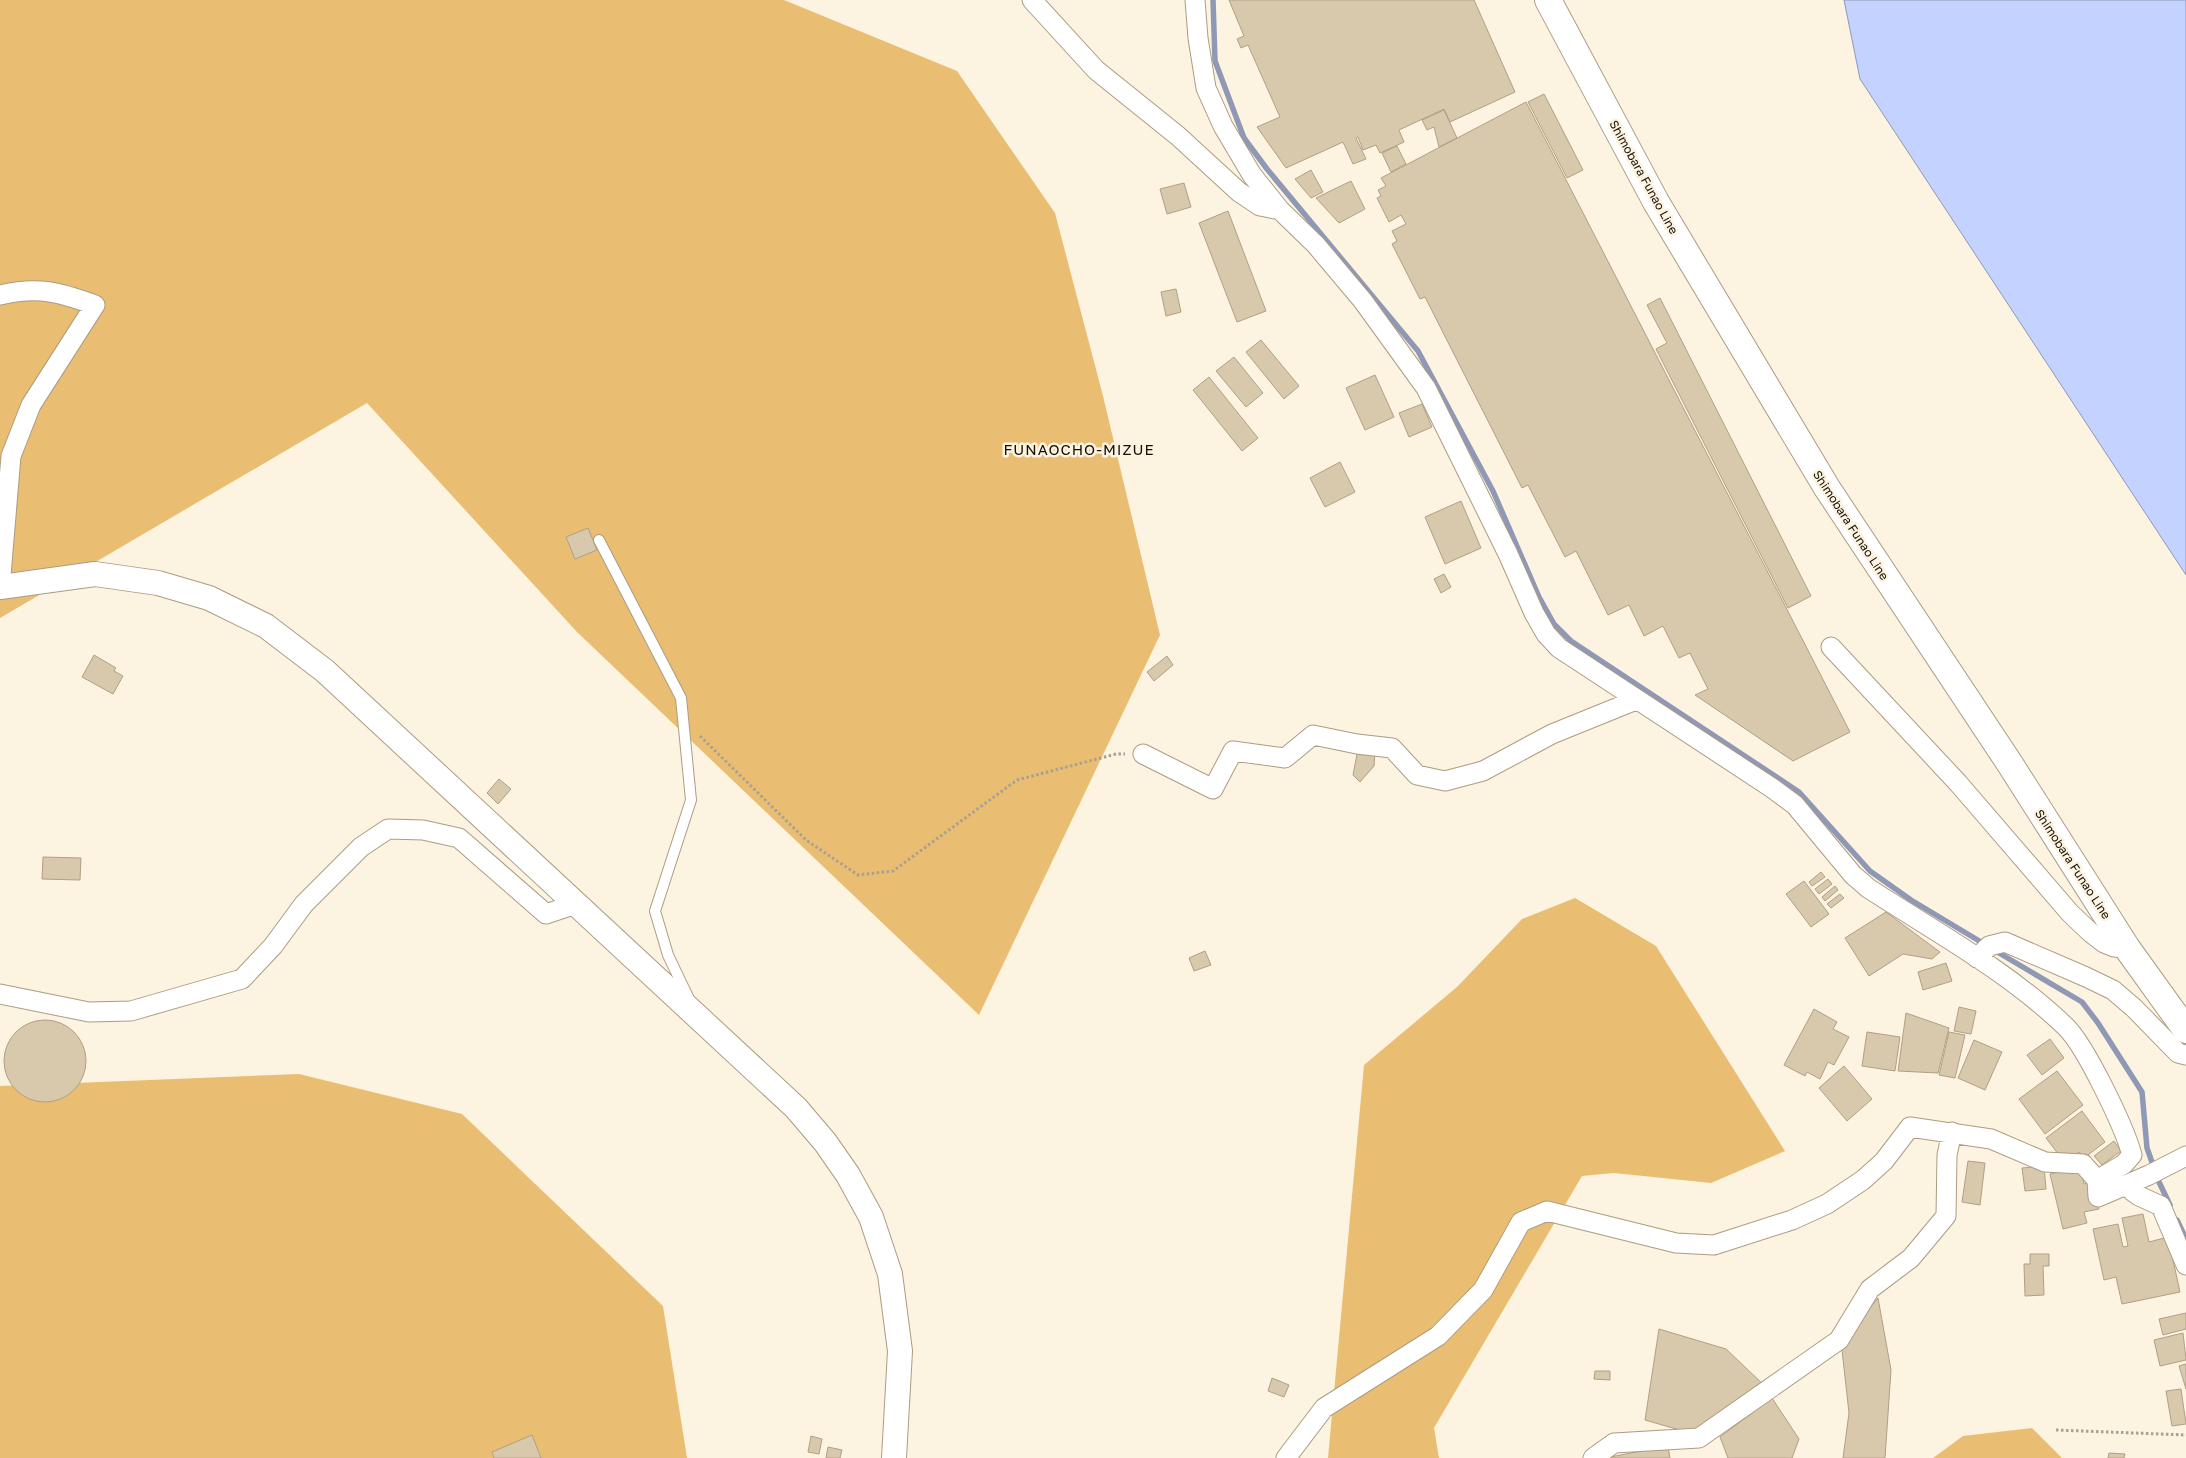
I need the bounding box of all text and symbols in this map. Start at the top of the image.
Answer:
street label: Shimobara Funao Line [1606,117,1682,237]
district label: FUNAOCHO-MIZUE [1003,440,1155,458]
street label: Shimobara Funao Line [1810,467,1892,583]
street label: Shimobara Funao Line [2032,806,2114,922]

